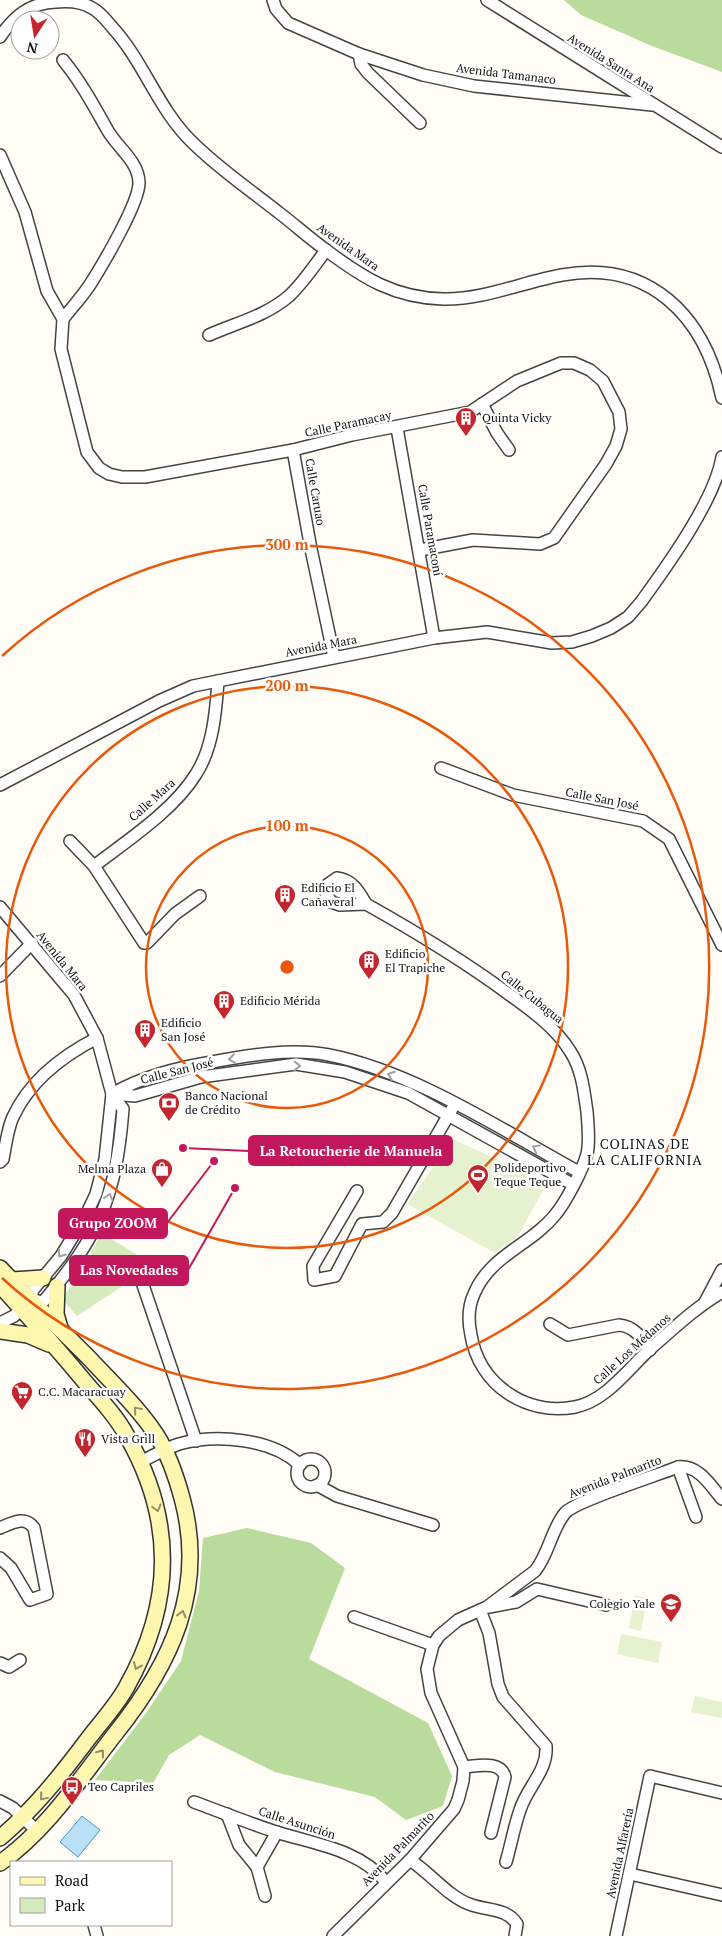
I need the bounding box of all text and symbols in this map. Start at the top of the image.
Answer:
north arrow [10,10,60,60]
street label: Avenida Santa Ana [565,30,658,95]
text: N [25,38,39,59]
street label: Avenida Tamanaco [455,60,557,87]
street label: Avenida Mara [314,220,382,274]
building icon: Quinta Vicky [454,406,478,437]
street label: Calle Paramacay [303,407,393,440]
place label: Quinta Vicky [482,410,552,425]
street label: Calle Caruao [302,457,329,527]
street label: Calle Paramaconí [415,483,446,577]
text: 300 m [265,534,309,554]
street label: Avenida Mara [284,631,358,660]
text: 200 m [265,675,309,695]
street label: Calle Mara [125,775,178,824]
street label: Calle San José [564,784,640,813]
text: 100 m [265,815,309,835]
place label: Edificio El Cañaveral [301,880,355,909]
building icon: Edificio El Cañaveral [273,883,297,914]
street label: Avenida Mara [34,928,91,994]
place label: Edificio El Trapiche [385,946,445,975]
building icon: Edificio El Trapiche [357,949,381,980]
centre of rings [278,958,296,976]
street label: Calle Cubagua [498,967,567,1026]
building icon: Edificio Mérida [212,989,236,1020]
place label: Edificio Mérida [240,993,321,1008]
place label: Edificio San José [161,1015,206,1044]
building icon: Edificio San José [133,1018,157,1049]
one-way arrow [228,1053,236,1064]
street label: Calle San José [139,1054,215,1087]
one-way arrow [293,1060,301,1071]
one-way arrow [388,1071,396,1081]
place label: Banco Nacional de Crédito [185,1088,268,1117]
bank icon: Banco Nacional de Crédito [157,1091,181,1122]
district label: COLINAS DE LA CALIFORNIA [587,1134,703,1169]
callout: La Retoucherie de Manuela [249,1136,452,1165]
text: La Retoucherie de Manuela [260,1141,443,1160]
one-way arrow [532,1145,541,1155]
shop icon: Melma Plaza [150,1157,174,1188]
place label: Polideportivo Teque Teque [494,1160,566,1189]
place label: Melma Plaza [78,1161,146,1176]
sports icon: Polideportivo Teque Teque [466,1163,490,1194]
one-way arrow [103,1193,113,1202]
callout: Grupo ZOOM [59,1209,167,1238]
text: Grupo ZOOM [69,1213,157,1232]
one-way arrow [58,1248,67,1258]
callout: Las Novedades [70,1256,188,1285]
text: Las Novedades [80,1260,178,1279]
street label: Calle Los Médanos [590,1310,674,1387]
supermarket icon: C.C. Macaracuay [10,1380,34,1411]
place label: C.C. Macaracuay [38,1384,127,1399]
one-way arrow [134,1407,143,1416]
restaurant icon: Vista Grill [73,1427,97,1458]
place label: Vista Grill [101,1431,156,1446]
street label: Avenida Palmarito [566,1452,664,1501]
one-way arrow [151,1503,162,1512]
school or university icon: Colegio Yale [659,1592,683,1623]
place label: Colegio Yale [589,1596,655,1611]
one-way arrow [177,1611,187,1619]
one-way arrow [133,1661,143,1670]
one-way arrow [95,1750,103,1759]
bus stop icon: Teo Capriles [60,1775,84,1806]
place label: Teo Capriles [88,1779,154,1794]
one-way arrow [40,1791,48,1800]
street label: Calle Asunción [257,1803,338,1842]
street label: Avenida Alfarería [603,1806,636,1900]
street label: Avenida Palmarito [358,1808,437,1889]
legend [10,1861,172,1926]
text: Road [55,1870,88,1890]
text: Park [55,1895,85,1915]

